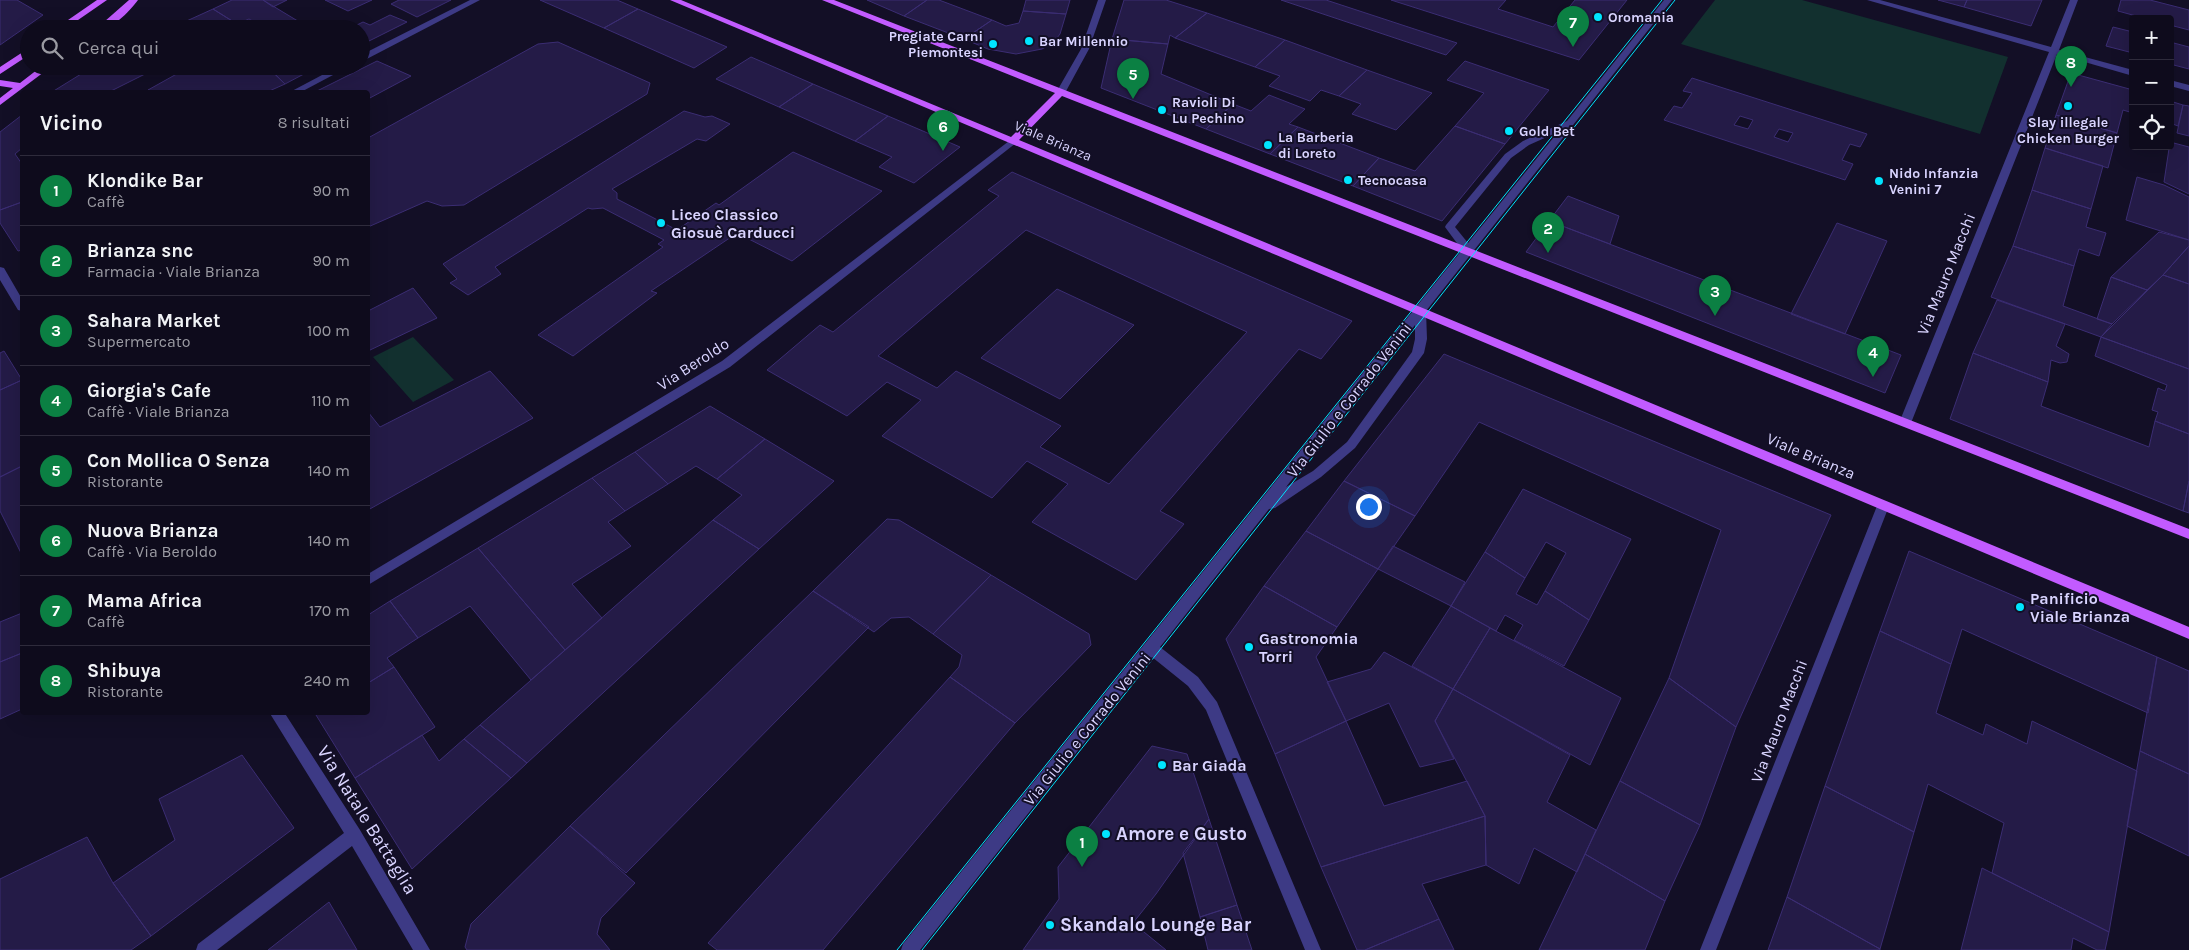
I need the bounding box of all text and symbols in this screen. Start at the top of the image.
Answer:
pin: 7 [1557,6,1589,47]
place label: Oromania [1608,9,1674,26]
marker: Oromania [1592,11,1604,23]
map controls [2129,15,2174,150]
button: + [2129,15,2174,60]
search box [20,20,370,75]
place label: Pregiate Carni Piemontesi [889,28,983,61]
place label: Bar Millennio [1039,33,1128,50]
icon: search [38,34,66,62]
marker: Bar Millennio [1023,35,1035,47]
text: Cerca qui [78,37,159,59]
marker: Pregiate Carni Piemontesi [987,38,999,50]
pin: 8 [2055,46,2087,87]
pin: 5 [1117,58,1149,99]
button: − [2129,60,2174,105]
place label: Ravioli Di Lu Pechino [1172,94,1244,127]
marker: Slay illegale Chicken Burger [2062,100,2074,112]
marker: Ravioli Di Lu Pechino [1156,104,1168,116]
button: locate [2129,105,2174,150]
pin: 6 [927,110,959,151]
text: Vicino [40,111,103,135]
text: 8 risultati [278,113,350,132]
place label: Slay illegale Chicken Burger [2017,114,2119,147]
street label: Viale Brianza [1012,117,1094,165]
place label: Gold Bet [1519,123,1575,140]
marker: Gold Bet [1503,125,1515,137]
place label: La Barberia di Loreto [1278,129,1354,162]
marker: La Barberia di Loreto [1262,139,1274,151]
place label: Nido Infanzia Venini 7 [1889,165,1978,198]
text: Klondike Bar [87,170,203,192]
place label: Tecnocasa [1358,172,1427,189]
marker: Tecnocasa [1342,174,1354,186]
marker: Nido Infanzia Venini 7 [1873,175,1885,187]
text: 1 [53,181,59,200]
text: 90 m [312,181,350,200]
text: Caffè [87,192,125,211]
place label: Liceo Classico Giosuè Carducci [671,205,795,242]
street label: Via Mauro Macchi [1913,210,1979,338]
pin: 2 [1532,212,1564,253]
marker: Liceo Classico Giosuè Carducci [655,217,667,229]
text: Brianza snc [87,240,193,262]
text: 2 [51,251,61,270]
text: 90 m [312,251,350,270]
text: Farmacia · Viale Brianza [87,262,260,281]
pin: 3 [1699,275,1731,316]
text: Sahara Market [87,310,221,332]
street label: Via Giulio e Corrado Venini [1283,319,1415,481]
text: 3 [51,321,61,340]
text: 100 m [307,321,350,340]
text: Supermercato [87,332,191,351]
street label: Via Beroldo [654,334,732,394]
pin: 4 [1857,336,1889,377]
text: Giorgia's Cafe [87,380,211,402]
text: 4 [51,391,61,410]
text: 110 m [311,391,350,410]
text: Caffè · Viale Brianza [87,402,230,421]
street label: Viale Brianza [1764,429,1858,483]
text: Con Mollica O Senza [87,450,270,472]
text: 5 [51,461,61,480]
text: 140 m [308,461,350,480]
text: Ristorante [87,472,163,491]
your location [1356,494,1382,520]
text: Nuova Brianza [87,520,219,542]
text: 6 [51,531,61,550]
text: 140 m [308,531,350,550]
text: Caffè · Via Beroldo [87,542,217,561]
place label: Panificio Viale Brianza [2030,589,2130,626]
text: Mama Africa [87,590,202,612]
text: 7 [52,601,60,620]
text: 170 m [309,601,350,620]
marker: Panificio Viale Brianza [2014,601,2026,613]
text: Caffè [87,612,125,631]
place label: Gastronomia Torri [1259,629,1358,666]
marker: Gastronomia Torri [1243,641,1255,653]
street label: Via Giulio e Corrado Venini [1019,649,1155,809]
street label: Via Mauro Macchi [1747,657,1811,785]
text: Shibuya [87,660,161,682]
text: 8 [51,671,61,690]
text: 240 m [304,671,350,690]
text: Ristorante [87,682,163,701]
street label: Via Natale Battaglia [312,742,422,898]
place label: Bar Giada [1172,756,1247,775]
marker: Bar Giada [1156,759,1168,771]
place label: Amore e Gusto [1116,823,1247,845]
pin: 1 [1066,826,1098,867]
marker: Amore e Gusto [1100,828,1112,840]
place label: Skandalo Lounge Bar [1060,914,1252,936]
marker: Skandalo Lounge Bar [1044,919,1056,931]

